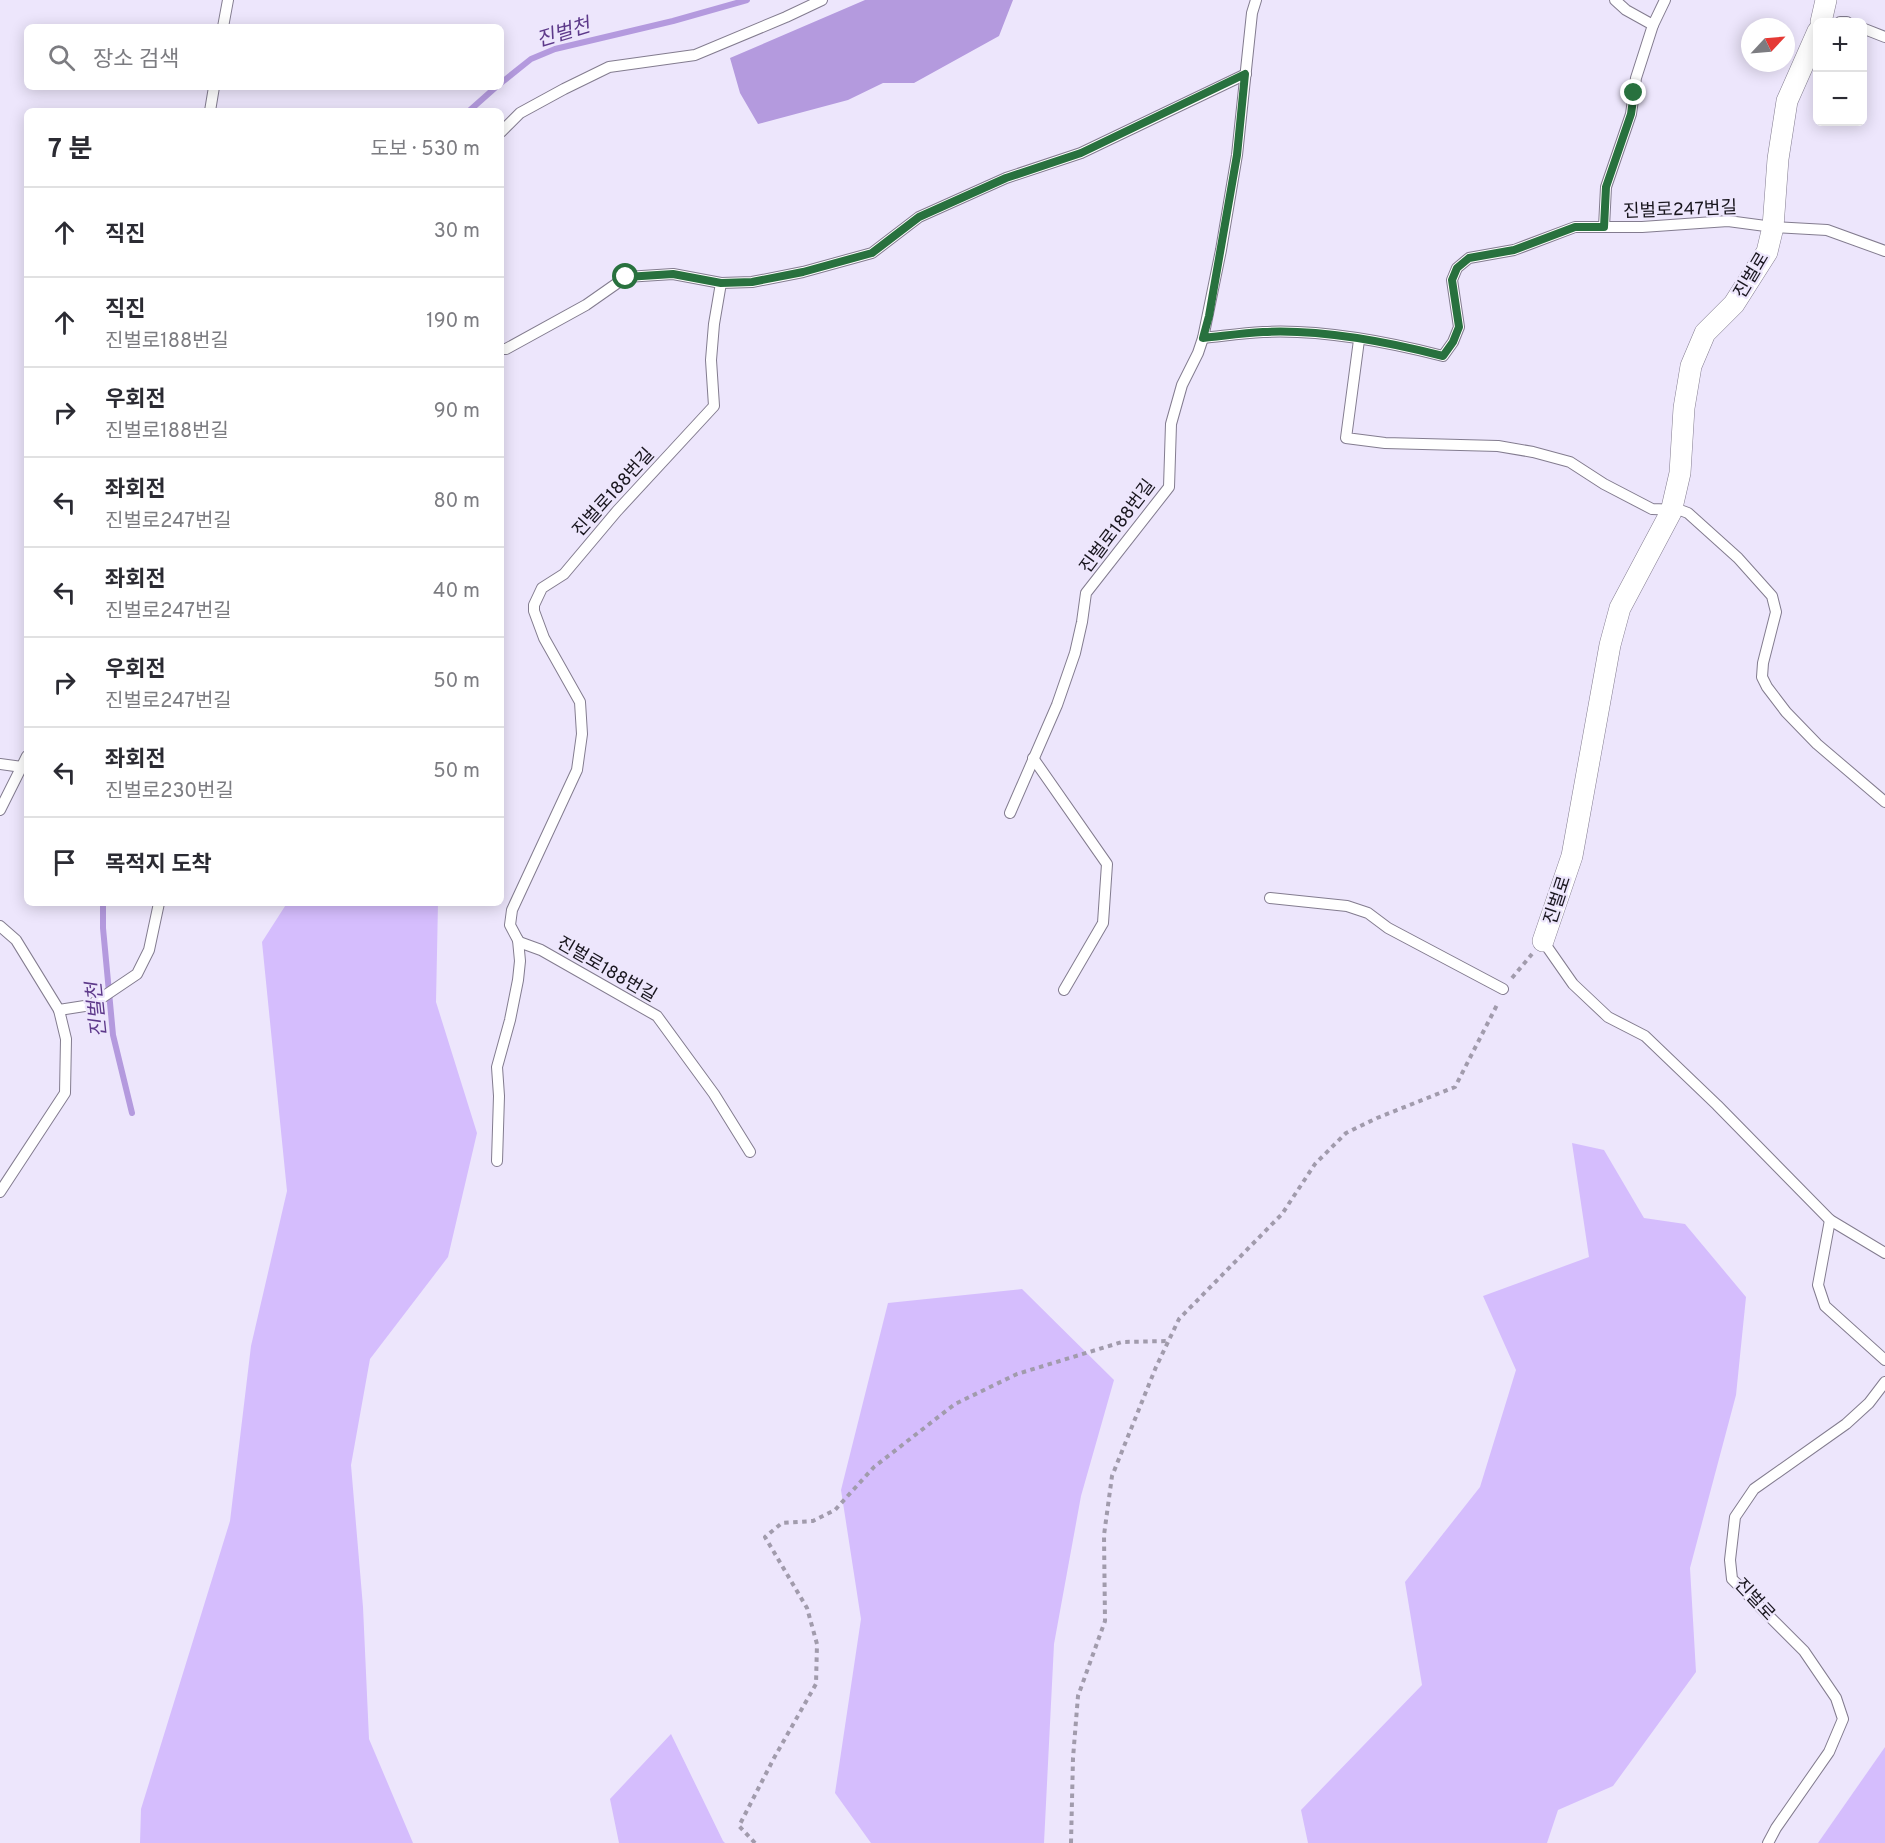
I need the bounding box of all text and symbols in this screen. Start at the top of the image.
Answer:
water label: 진벌천 [533,13,596,54]
north arrow [1741,18,1795,72]
map controls [1813,18,1867,126]
button: + [1813,18,1867,72]
search box [24,24,504,90]
icon: search [45,41,78,74]
text: 장소 검색 [93,47,179,74]
button: − [1813,72,1867,126]
route end [1620,79,1646,105]
text: 7 분 [48,134,92,167]
text: 도보 · 530 m [371,137,480,163]
street label: 진벌로247번길 [1623,197,1737,224]
icon: ahead [48,216,81,249]
text: 30 m [434,219,480,245]
text: 직진 [105,222,145,249]
street label: 진벌로 [1730,249,1775,303]
route start [612,263,638,289]
text: 직진 [105,297,145,324]
icon: ahead [48,306,81,339]
text: 190 m [426,309,480,335]
text: 진벌로188번길 [105,329,229,355]
text: 우회전 [105,387,166,414]
icon: right [48,396,81,429]
text: 90 m [434,399,480,425]
text: 진벌로188번길 [105,419,229,445]
street label: 진벌로188번길 [568,444,660,542]
street label: 진벌로188번길 [1075,475,1161,578]
text: 좌회전 [105,477,166,504]
icon: left [48,486,81,519]
text: 80 m [434,489,480,515]
text: 진벌로247번길 [105,509,232,535]
text: 좌회전 [105,567,166,594]
icon: left [48,576,81,609]
text: 40 m [433,579,480,605]
text: 진벌로247번길 [105,599,232,625]
text: 우회전 [105,657,166,684]
icon: right [48,666,81,699]
text: 50 m [433,669,480,695]
text: 진벌로247번길 [105,689,232,715]
text: 좌회전 [105,747,166,774]
icon: left [48,756,81,789]
text: 50 m [433,759,480,785]
text: 진벌로230번길 [105,779,234,805]
icon: arrive [48,846,81,879]
text: 목적지 도착 [105,852,212,879]
street label: 진벌로 [1540,873,1577,928]
street label: 진벌로188번길 [552,932,660,1008]
water label: 진벌천 [82,978,114,1039]
street label: 진벌로 [1729,1574,1779,1626]

